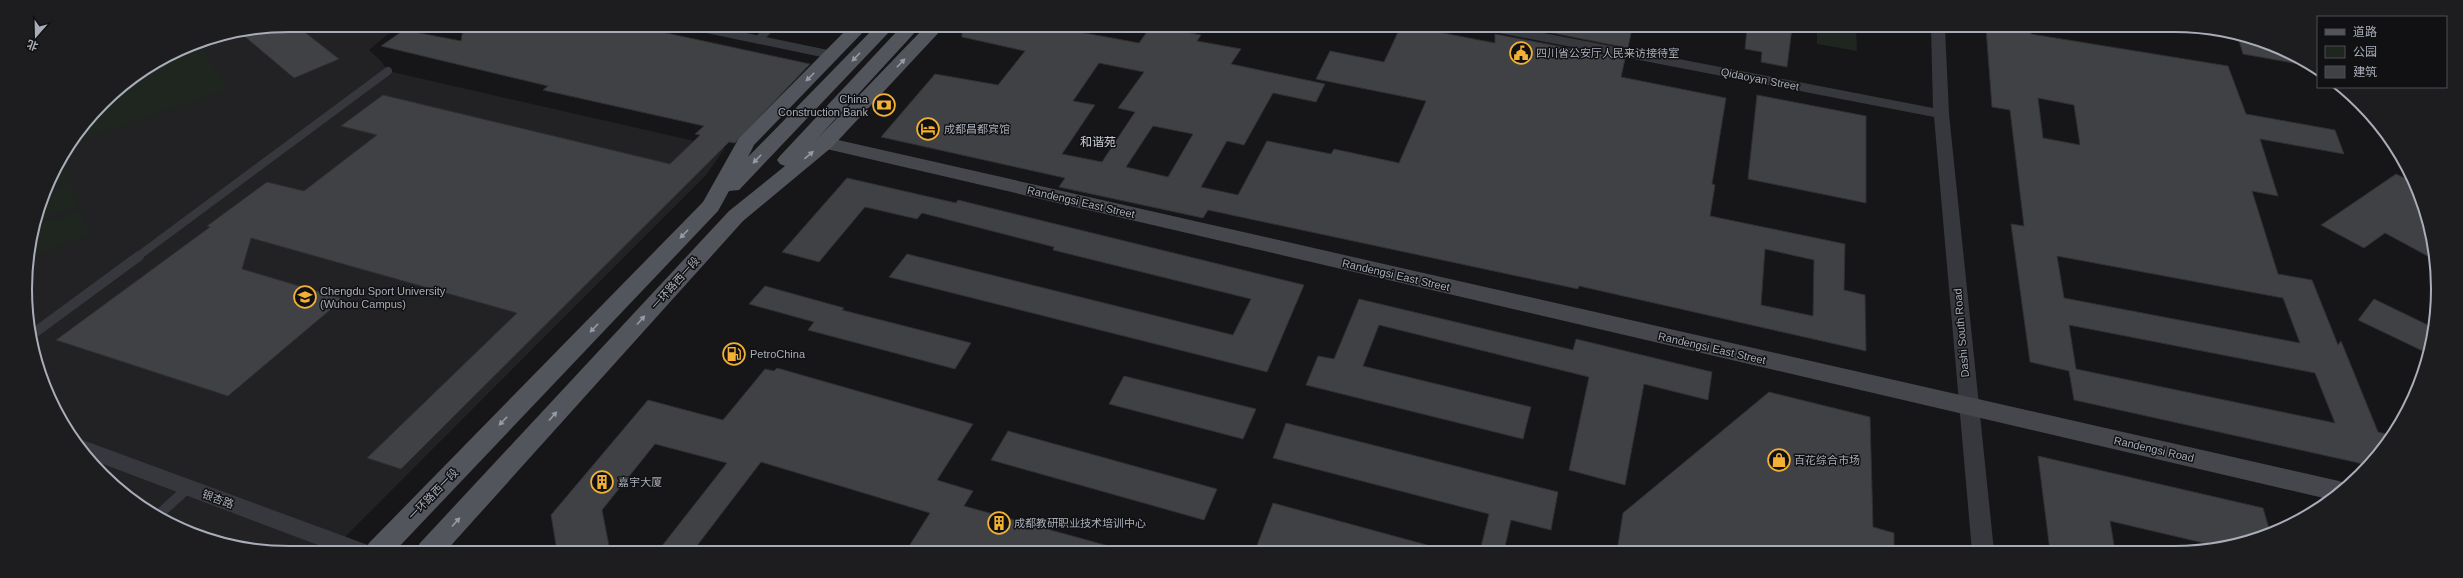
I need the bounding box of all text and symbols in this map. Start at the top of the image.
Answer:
north arrow [16,16,56,56]
legend [2317,16,2447,88]
text: 道路 [2353,25,2377,39]
text: 北 [25,38,40,53]
public building icon: 四川省公安厅人民来访接待室 [1508,40,1534,66]
text: 公园 [2353,45,2377,59]
place label: 四川省公安厅人民来访接待室 [1536,47,1679,59]
one-way arrow [851,52,860,62]
one-way arrow [896,58,905,68]
text: 建筑 [2353,65,2377,79]
street label: Qidaoyan Street [1720,66,1800,92]
one-way arrow [806,72,815,82]
bank icon: China Construction Bank [871,92,897,118]
place label: China Construction Bank [778,93,869,118]
hotel icon: 成都昌都宾馆 [915,116,941,142]
place label: 成都昌都宾馆 [944,123,1010,135]
district label: 和谐苑 [1080,135,1116,149]
one-way arrow [804,151,815,160]
one-way arrow [752,154,762,164]
street label: Randengsi East Street [1026,184,1136,220]
one-way arrow [679,229,689,239]
street label: 一环路西一段 [648,254,702,312]
street label: Randengsi East Street [1341,257,1451,293]
school or university icon: Chengdu Sport University (Wuhou Campus) [292,284,318,310]
place label: Chengdu Sport University (Wuhou Campus) [320,285,446,310]
street label: Dashi South Road [1951,288,1971,378]
one-way arrow [636,315,646,325]
one-way arrow [589,323,599,333]
street label: Randengsi East Street [1657,330,1767,366]
fuel station icon: PetroChina [721,341,747,367]
place label: PetroChina [750,348,806,360]
one-way arrow [548,411,558,421]
one-way arrow [499,416,508,426]
street label: Randengsi Road [2113,434,2195,464]
shop icon: 百花综合市场 [1766,447,1792,473]
place label: 百花综合市场 [1794,454,1860,466]
street label: 一环路西一段 [406,466,460,522]
building icon: 嘉宇大厦 [589,469,615,495]
place label: 嘉宇大厦 [618,476,662,488]
street label: 银杏路 [200,488,236,510]
building icon: 成都教研职业技术培训中心 [986,510,1012,536]
one-way arrow [451,517,461,527]
place label: 成都教研职业技术培训中心 [1014,517,1146,529]

